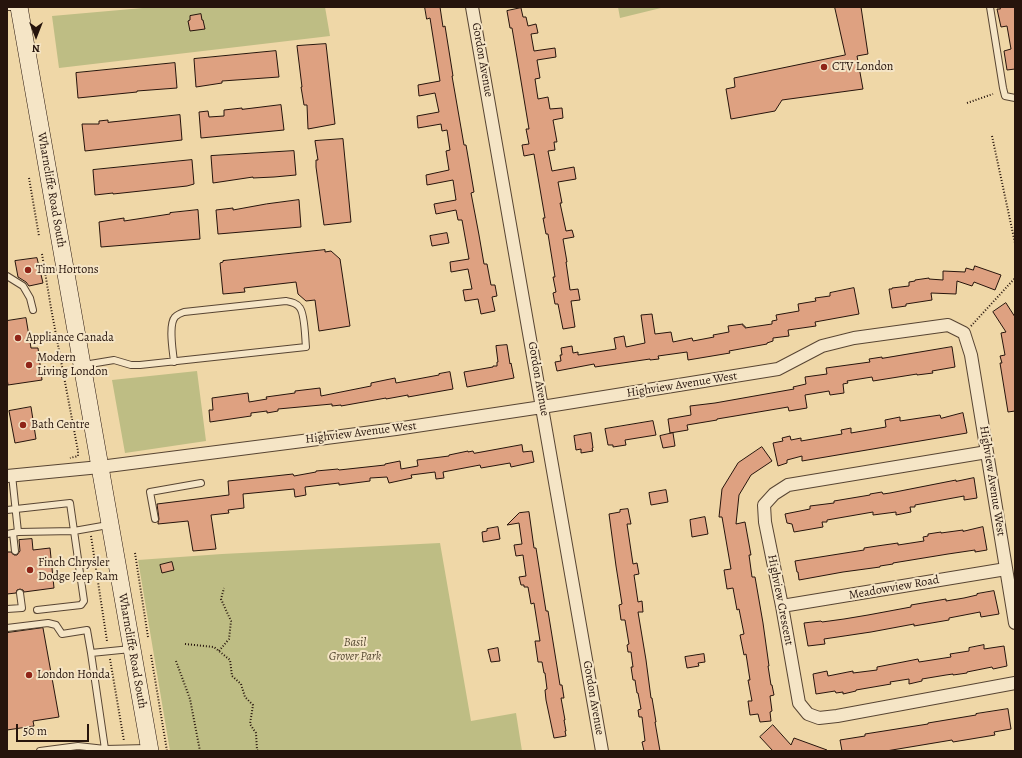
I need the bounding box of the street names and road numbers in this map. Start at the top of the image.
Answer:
street label: Gordon Avenue [468,22,496,98]
street label: Wharncliffe Road South [34,131,68,249]
street label: Gordon Avenue [524,341,552,417]
street label: Highview Avenue West [626,369,738,401]
street label: Highview Avenue West [305,419,417,447]
street label: Highview Avenue West [976,425,1008,537]
street label: Highview Crescent [764,553,796,647]
street label: Meadowview Road [848,573,940,603]
street label: Wharncliffe Road South [115,592,149,710]
street label: Gordon Avenue [579,660,607,736]

